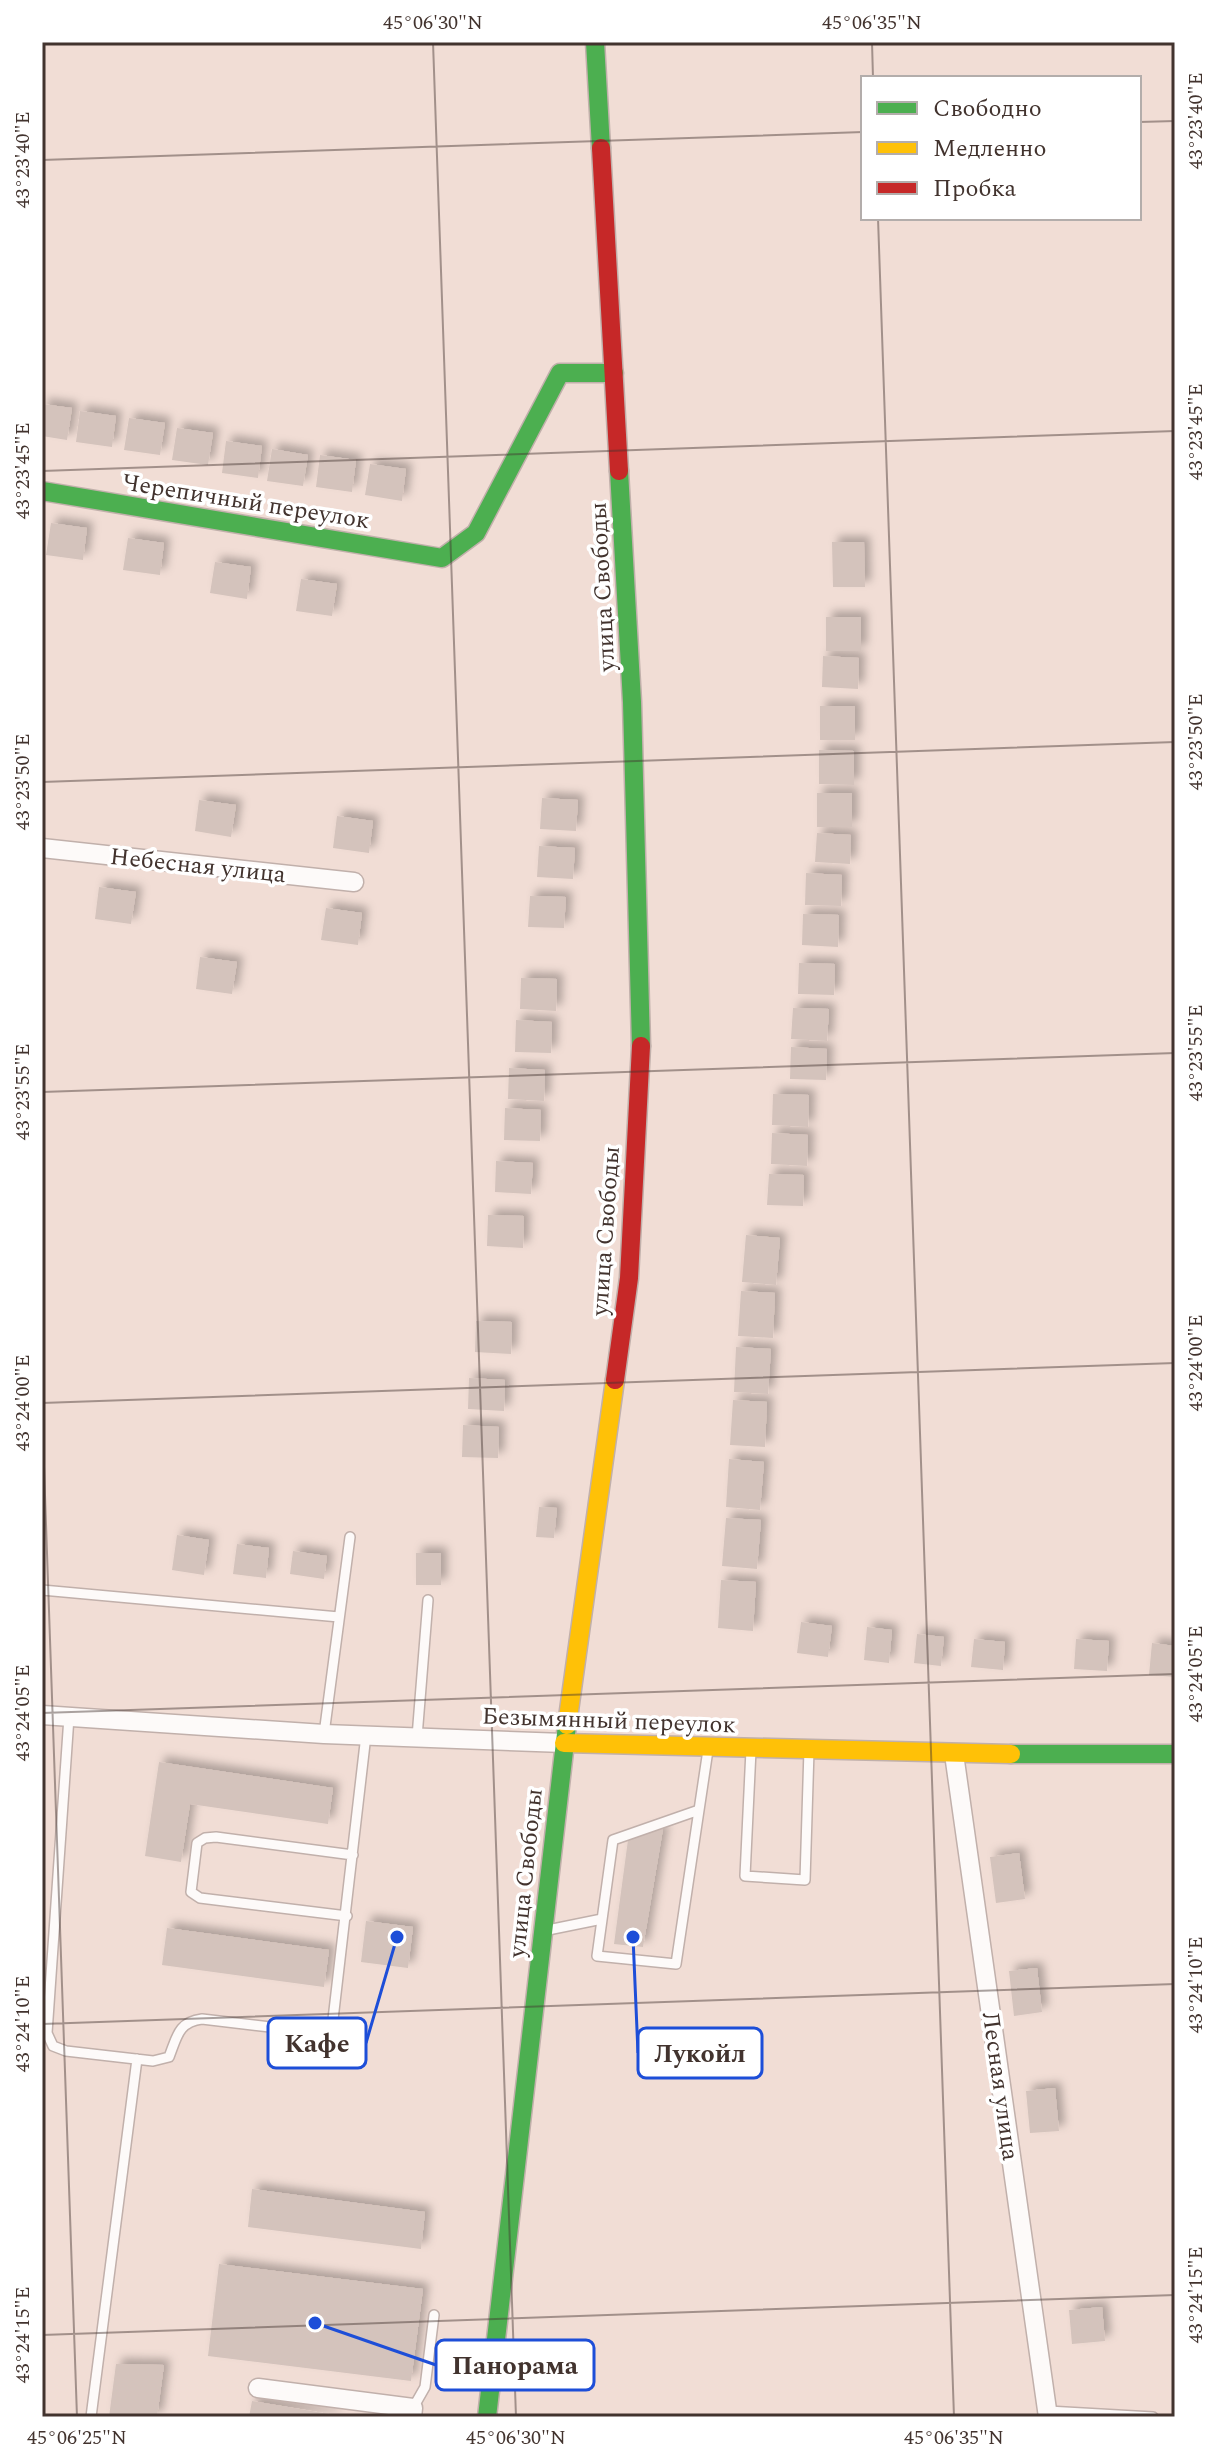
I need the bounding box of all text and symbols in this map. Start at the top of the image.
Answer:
text: 45°06'30"N [383,8,483,38]
text: 45°06'35"N [822,8,922,38]
text: 43°23'40"E [1181,72,1211,170]
legend [861,76,1141,220]
text: Свободно [933,91,1042,127]
text: 43°23'40"E [8,111,38,209]
text: Медленно [933,131,1046,167]
text: Пробка [933,171,1017,207]
text: 43°23'45"E [1181,383,1211,481]
text: 43°23'45"E [8,422,38,520]
street label: Черепичный переулок [120,465,372,539]
street label: улица Свободы [581,501,625,674]
text: 43°23'50"E [1181,693,1211,791]
text: 43°23'50"E [8,733,38,831]
street label: Небесная улица [108,839,288,893]
text: 43°23'55"E [1181,1004,1211,1102]
text: 43°23'55"E [8,1043,38,1141]
street label: улица Свободы [582,1145,630,1318]
text: 43°24'00"E [1181,1314,1211,1412]
text: 43°24'00"E [8,1354,38,1452]
text: 43°24'05"E [1181,1625,1211,1723]
text: 43°24'05"E [8,1664,38,1762]
street label: Безымянный переулок [481,1699,737,1743]
street label: улица Свободы [499,1787,553,1960]
text: 43°24'10"E [1181,1936,1211,2034]
text: 43°24'10"E [8,1975,38,2073]
street label: Лесная улица [972,2009,1028,2163]
callout: Кафе [268,2018,366,2068]
text: Кафе [284,2024,350,2064]
callout: Лукойл [638,2028,762,2078]
text: Лукойл [654,2034,746,2074]
text: 43°24'15"E [1181,2246,1211,2344]
text: 43°24'15"E [8,2286,38,2384]
callout: Панорама [436,2340,594,2390]
text: Панорама [452,2346,579,2386]
text: 45°06'25"N [27,2423,127,2453]
text: 45°06'30"N [466,2423,566,2453]
text: 45°06'35"N [904,2423,1004,2453]

